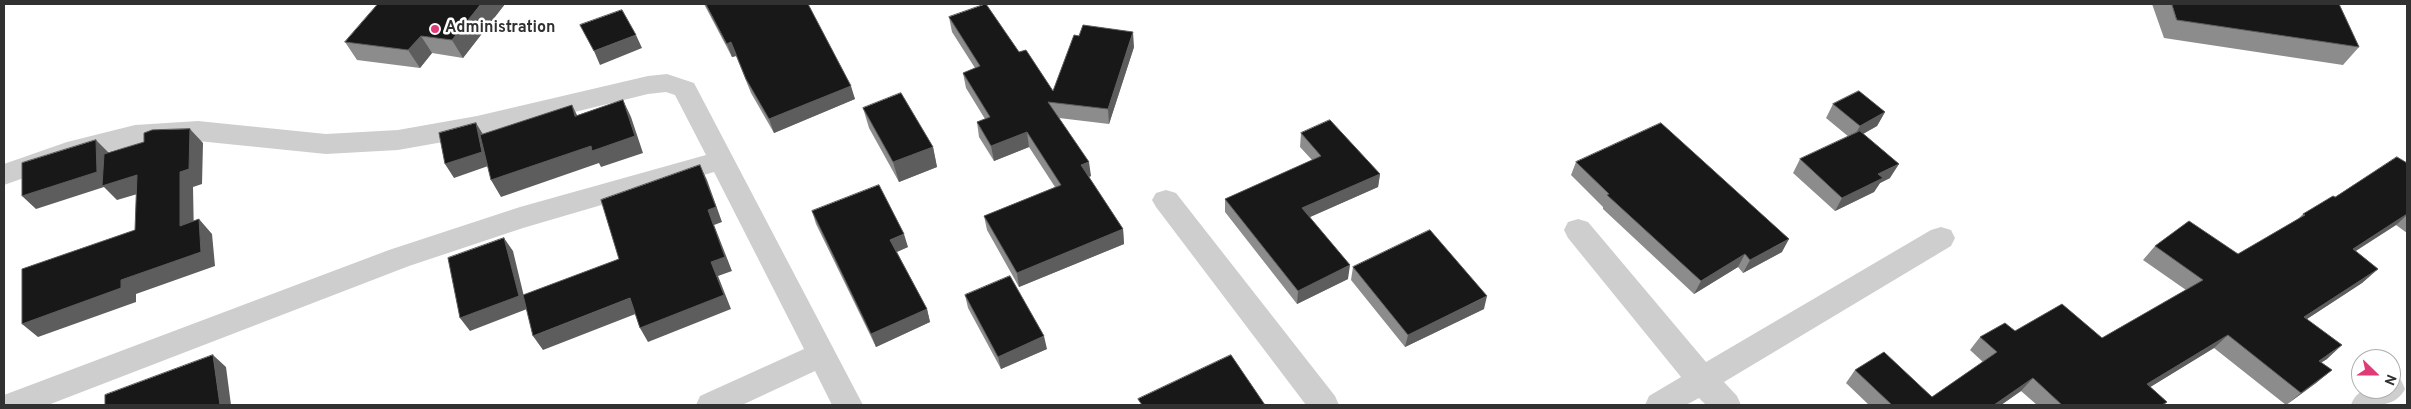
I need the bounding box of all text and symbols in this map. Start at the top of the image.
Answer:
place label: Administration [445,19,555,39]
marker: Administration [429,23,441,35]
north arrow [2351,349,2401,399]
text: N [2380,372,2399,387]

